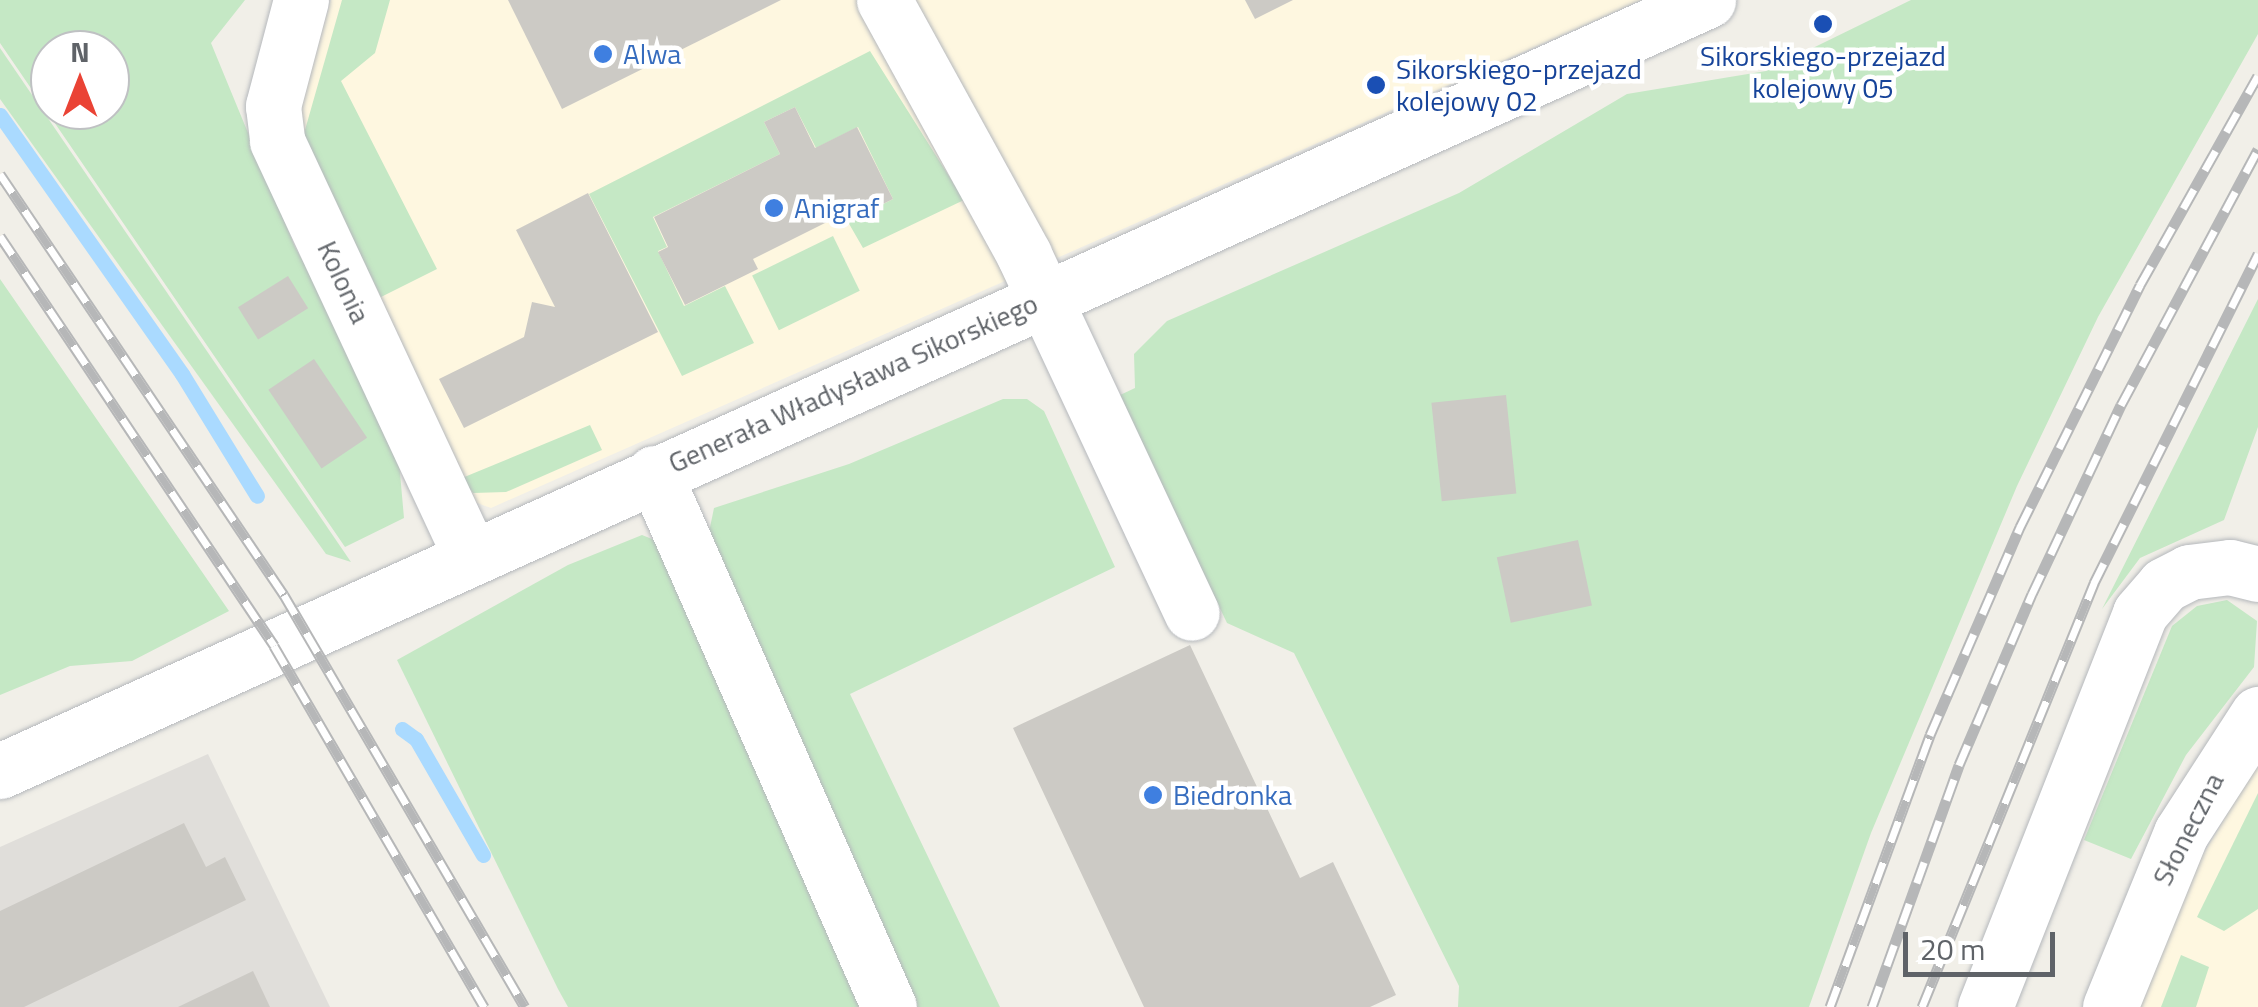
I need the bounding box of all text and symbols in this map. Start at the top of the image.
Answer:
marker: Sikorskiego-przejazd kolejowy 05 [1812,13,1834,35]
north arrow [30,30,130,130]
text: N [70,30,90,73]
place label: Alwa [623,37,681,71]
place label: Sikorskiego-przejazd kolejowy 05 [1700,39,1946,105]
marker: Alwa [592,43,614,65]
place label: Sikorskiego-przejazd kolejowy 02 [1396,52,1642,118]
marker: Sikorskiego-przejazd kolejowy 02 [1365,74,1387,96]
place label: Anigraf [794,191,879,225]
marker: Anigraf [763,197,785,219]
street label: Kolonia [310,236,378,328]
street label: Generała Władysława Sikorskiego [663,286,1043,480]
street label: Słoneczna [2145,767,2231,891]
place label: Biedronka [1173,778,1292,812]
marker: Biedronka [1142,784,1164,806]
scale bar [1908,912,2060,974]
text: 20 m [1920,926,1985,972]

